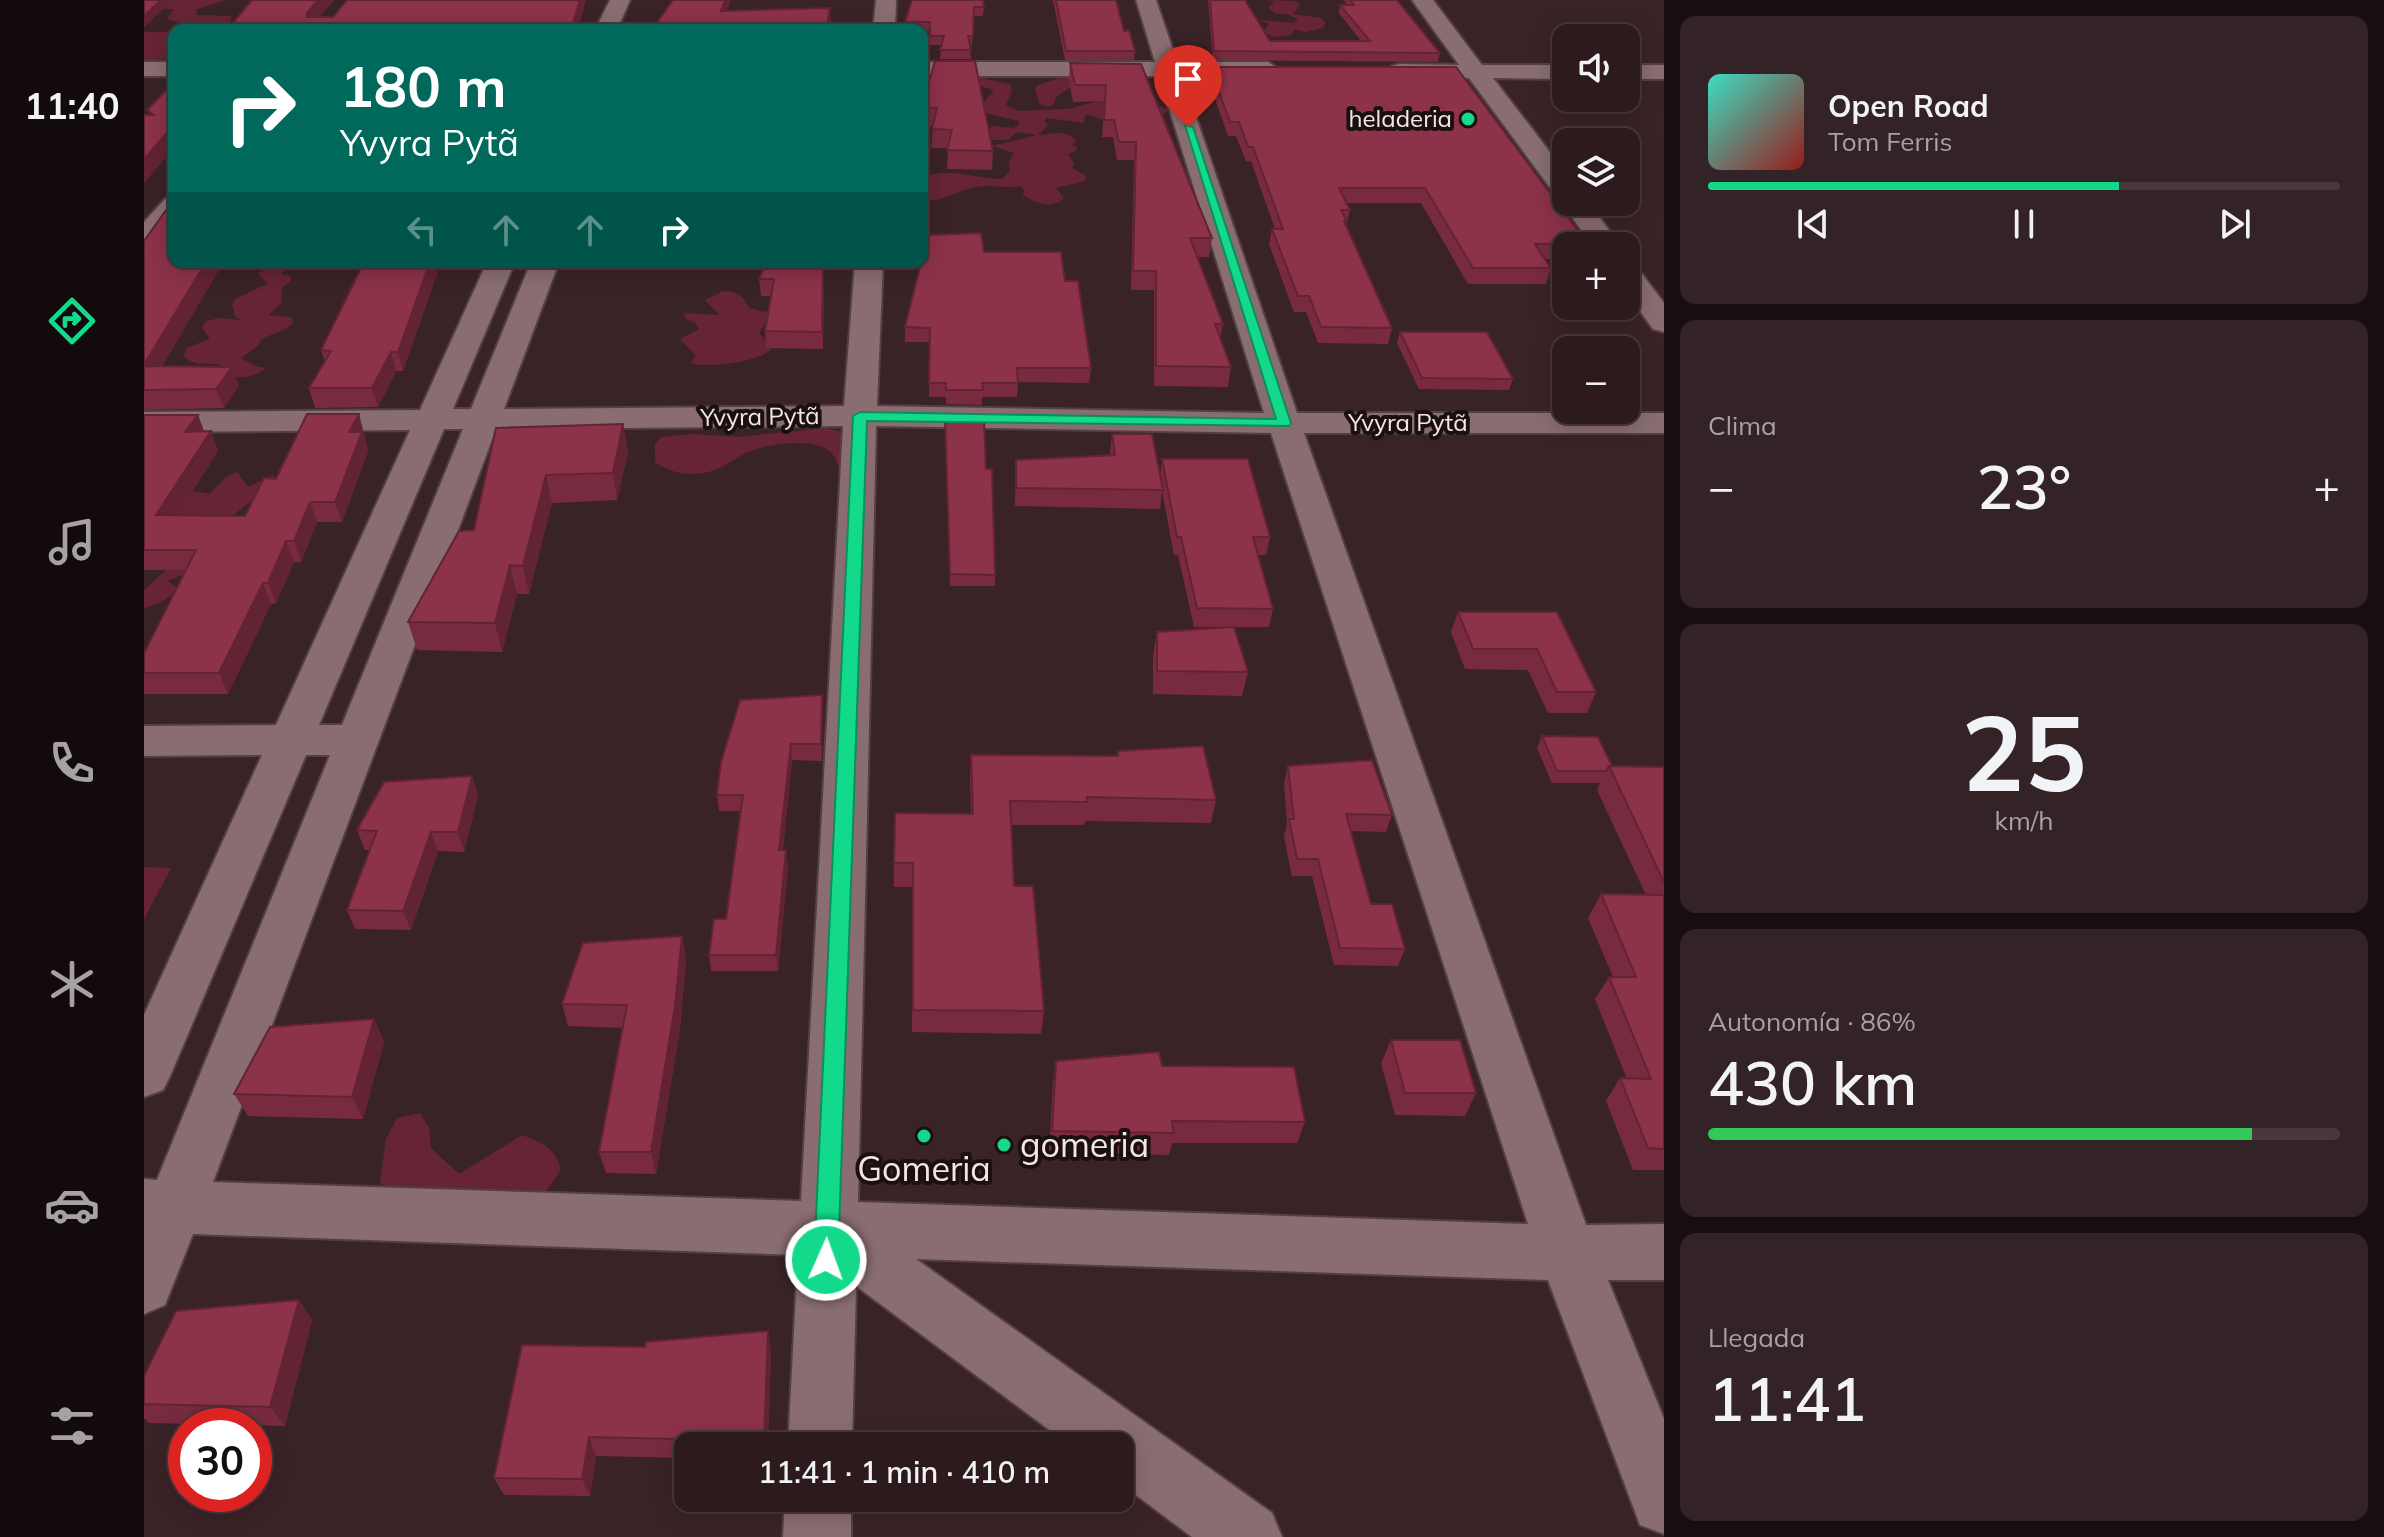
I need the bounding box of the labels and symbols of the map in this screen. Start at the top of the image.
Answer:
pin [1154,45,1222,127]
place label: heladeria [1348,103,1452,133]
marker: heladeria [1459,110,1477,128]
street label: Yvyra Pytã [699,400,820,432]
street label: Yvyra Pytã [1347,407,1468,437]
place label: gomeria [1020,1123,1149,1166]
marker: Gomeria [915,1127,933,1145]
marker: gomeria [995,1136,1013,1154]
place label: Gomeria [857,1147,991,1190]
position arrow [784,1218,868,1302]
speed limit sign: 30 [168,1408,272,1512]

